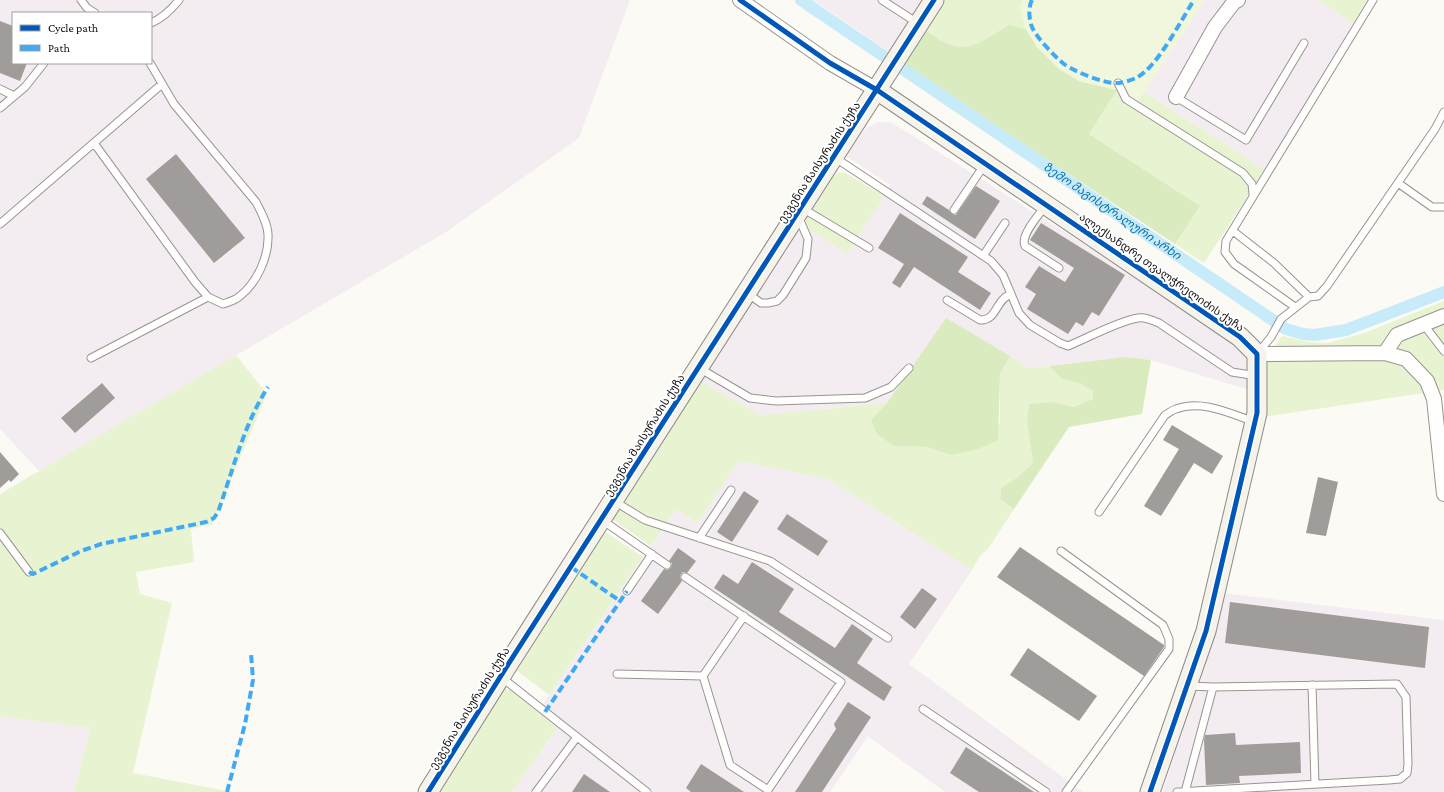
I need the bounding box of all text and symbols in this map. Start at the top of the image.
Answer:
legend [12,12,152,64]
text: Cycle path [48,21,99,35]
text: Path [48,41,70,55]
street label: ევგენია მაისურაძის ქუჩა [775,99,863,225]
water label: ზემო მაგისტრალური არხი [1041,160,1184,263]
street label: ალექსანდრე თვალჭრელიძის ქუჩა [1077,210,1247,335]
street label: ევგენია მაისურაძის ქუჩა [601,372,687,499]
street label: ევგენია მაისურაძის ქუჩა [426,645,512,772]

